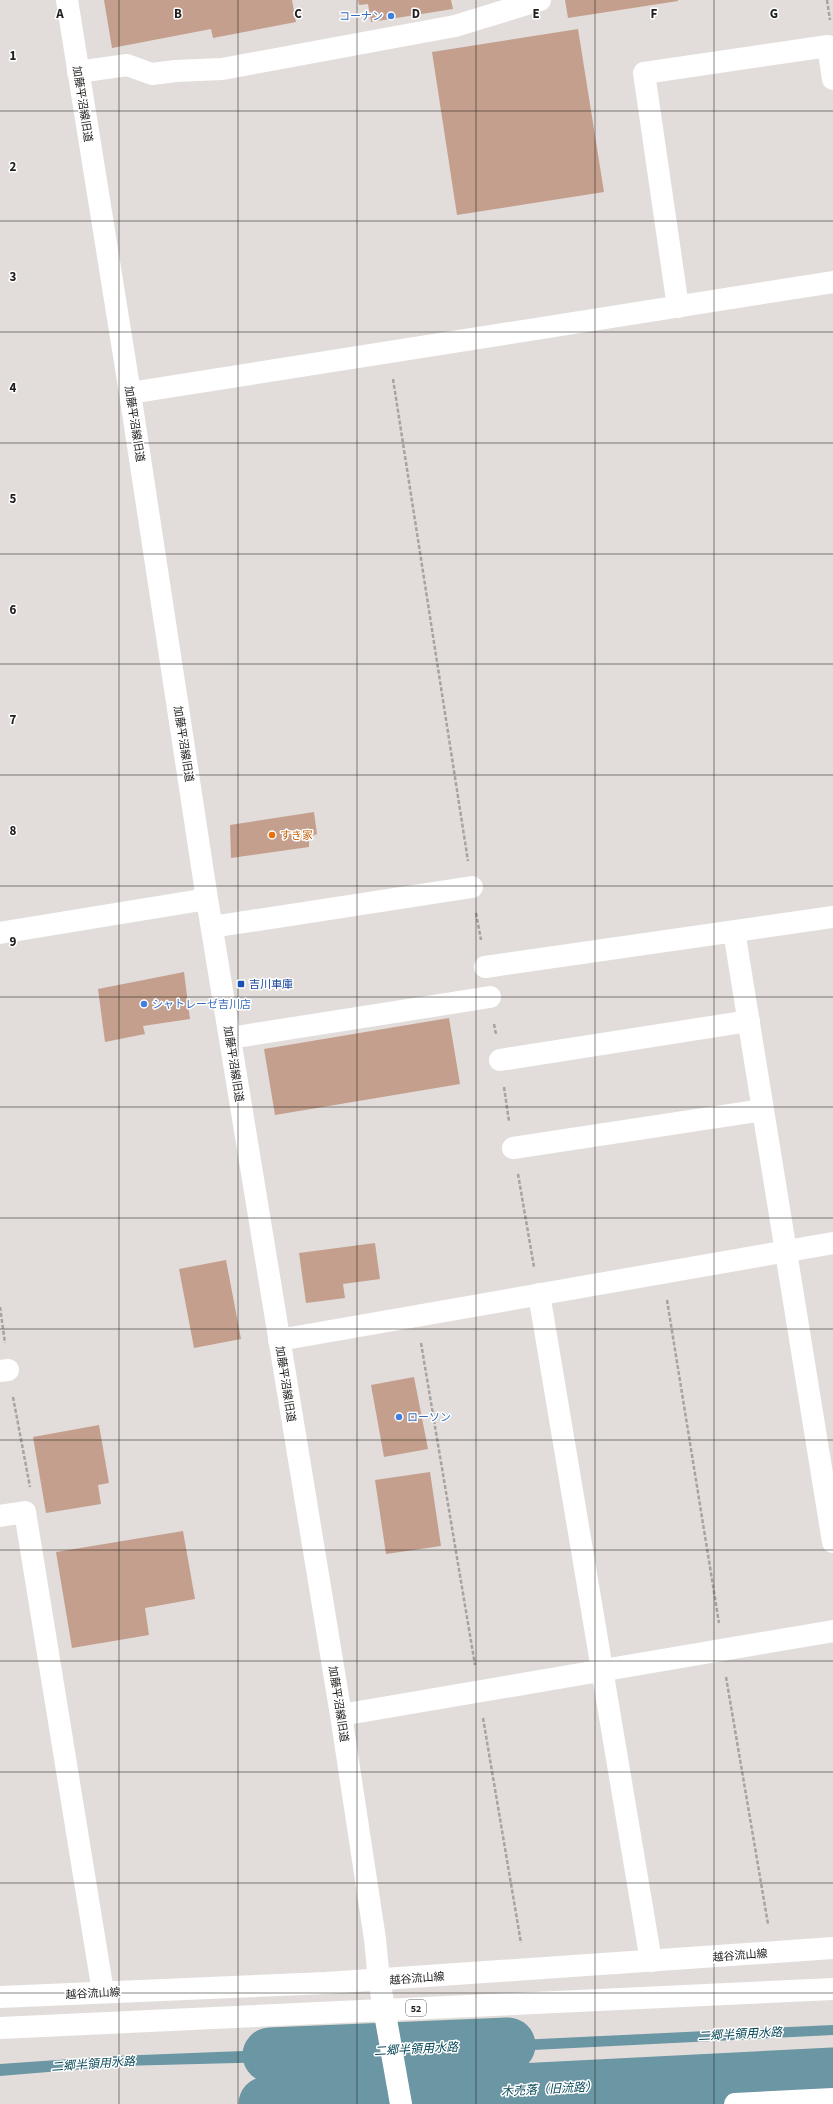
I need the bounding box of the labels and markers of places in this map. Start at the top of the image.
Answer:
place label: コーナン [339,9,383,24]
marker: コーナン [386,11,396,21]
place label: すき家 [280,828,313,843]
marker: すき家 [267,830,277,840]
place label: 吉川車庫 [249,977,293,992]
marker: 吉川車庫 [236,979,246,989]
place label: シャトレーゼ吉川店 [152,997,251,1012]
marker: シャトレーゼ吉川店 [139,999,149,1009]
place label: ローソン [407,1410,451,1425]
marker: ローソン [394,1412,404,1422]

